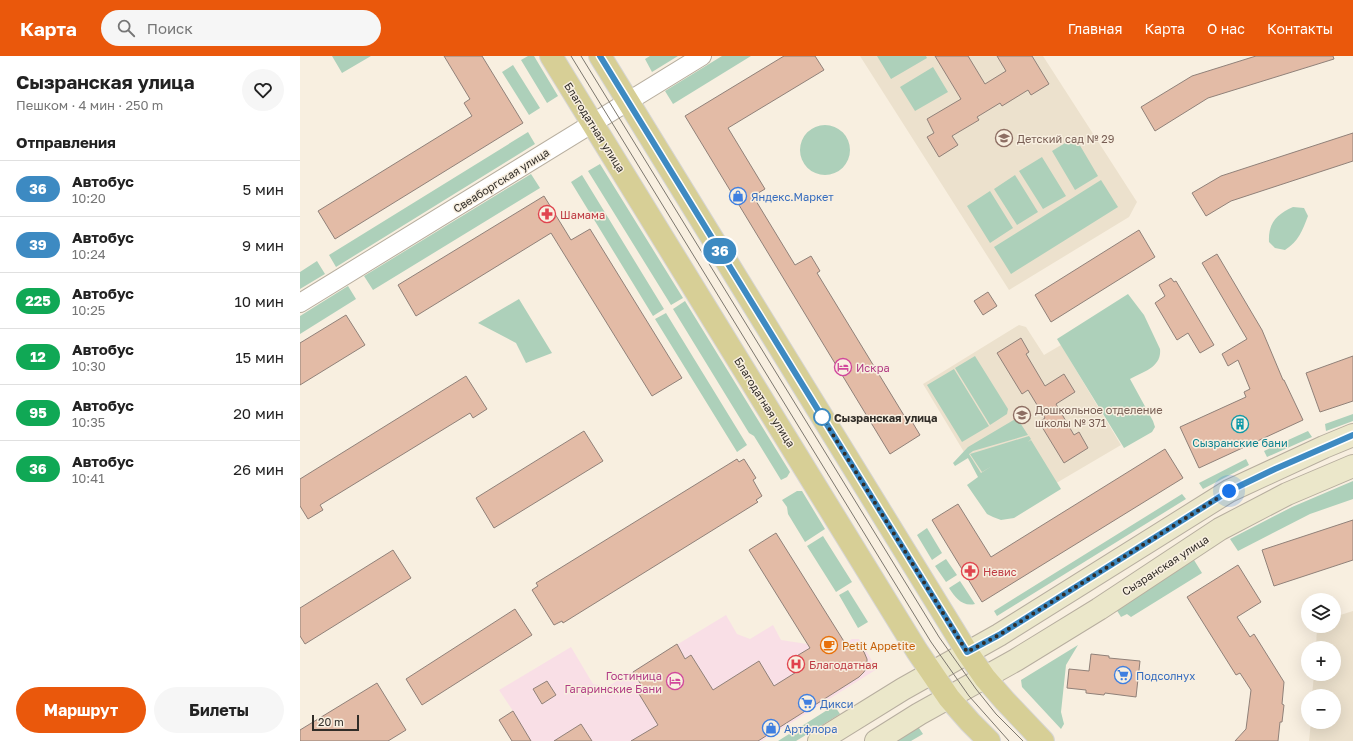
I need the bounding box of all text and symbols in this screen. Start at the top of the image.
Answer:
search box [101,10,381,46]
text: Карта [20,17,77,40]
icon: search [115,17,137,39]
text: Поиск [147,19,193,37]
text: Главная [1068,20,1122,37]
text: Карта [1144,20,1185,37]
text: О нас [1207,20,1245,37]
text: Контакты [1267,20,1333,37]
button: heart [242,69,284,111]
text: Сызранская улица [16,70,194,93]
street label: Благодатная улица [562,80,628,174]
text: Пешком · 4 мин · 250 m [16,97,163,113]
school or university icon: Детский сад № 29 [994,128,1014,148]
place label: Детский сад № 29 [1017,132,1114,145]
text: Отправления [16,133,116,151]
street label: Свеаборгская улица [451,145,551,215]
text: Автобус [72,172,134,190]
text: 36 [29,180,47,197]
text: 5 мин [242,180,284,198]
shop icon: Яндекс.Маркет [728,186,748,206]
text: 10:20 [72,190,106,206]
place label: Яндекс.Маркет [751,190,834,203]
pharmacy icon: Шамама [537,204,557,224]
place label: Шамама [560,208,605,221]
text: Автобус [72,228,134,246]
text: 39 [29,236,47,253]
text: 9 мин [242,236,284,254]
line badge: 36 [702,238,738,264]
text: 36 [711,242,729,259]
text: 10:24 [72,246,106,262]
text: Автобус [72,284,134,302]
text: 225 [25,292,51,309]
text: 10 мин [235,292,284,310]
text: 10:25 [72,302,105,318]
text: Автобус [72,340,134,358]
text: 12 [30,348,46,365]
text: 15 мин [235,348,284,366]
street label: Благодатная улица [732,355,798,449]
hotel icon: Искра [833,357,853,377]
text: 10:30 [72,358,106,374]
place label: Искра [856,361,890,374]
text: Автобус [72,396,134,414]
place label: Дошкольное отделение школы № 371 [1035,403,1163,429]
text: 95 [29,404,47,421]
text: 20 мин [233,404,284,422]
school or university icon: Дошкольное отделение школы № 371 [1012,405,1032,425]
marker: Сызранская улица [813,408,831,426]
place label: Сызранская улица [834,411,937,424]
text: 10:35 [72,414,105,430]
building icon: Сызранские бани [1230,414,1250,434]
place label: Сызранские бани [1192,436,1288,449]
text: Автобус [72,452,134,470]
text: 36 [29,460,47,477]
text: 26 мин [233,460,284,478]
text: 10:41 [72,470,105,486]
your location [1219,481,1239,501]
street label: Сызранская улица [1119,532,1211,598]
pharmacy icon: Невис [960,561,980,581]
place label: Невис [983,565,1017,578]
map controls [1301,593,1341,729]
button: layers [1301,593,1341,633]
cafe icon: Petit Appetite [819,635,839,655]
place label: Petit Appetite [842,639,915,652]
button: + [1301,641,1341,681]
hospital icon: Благодатная [786,654,806,674]
place label: Благодатная [809,658,878,671]
supermarket icon: Подсолнух [1113,665,1133,685]
place label: Гостиница Гагаринские Бани [564,669,662,695]
place label: Подсолнух [1136,669,1195,682]
hotel icon: Гостиница Гагаринские Бани [665,671,685,691]
button: Маршрут [16,687,146,733]
button: Билеты [154,687,284,733]
button: − [1301,689,1341,729]
supermarket icon: Дикси [797,693,817,713]
place label: Дикси [820,697,854,710]
scale bar [312,713,359,732]
text: 20 m [318,715,344,728]
shop icon: Артфлора [761,718,781,738]
place label: Артфлора [784,722,837,735]

